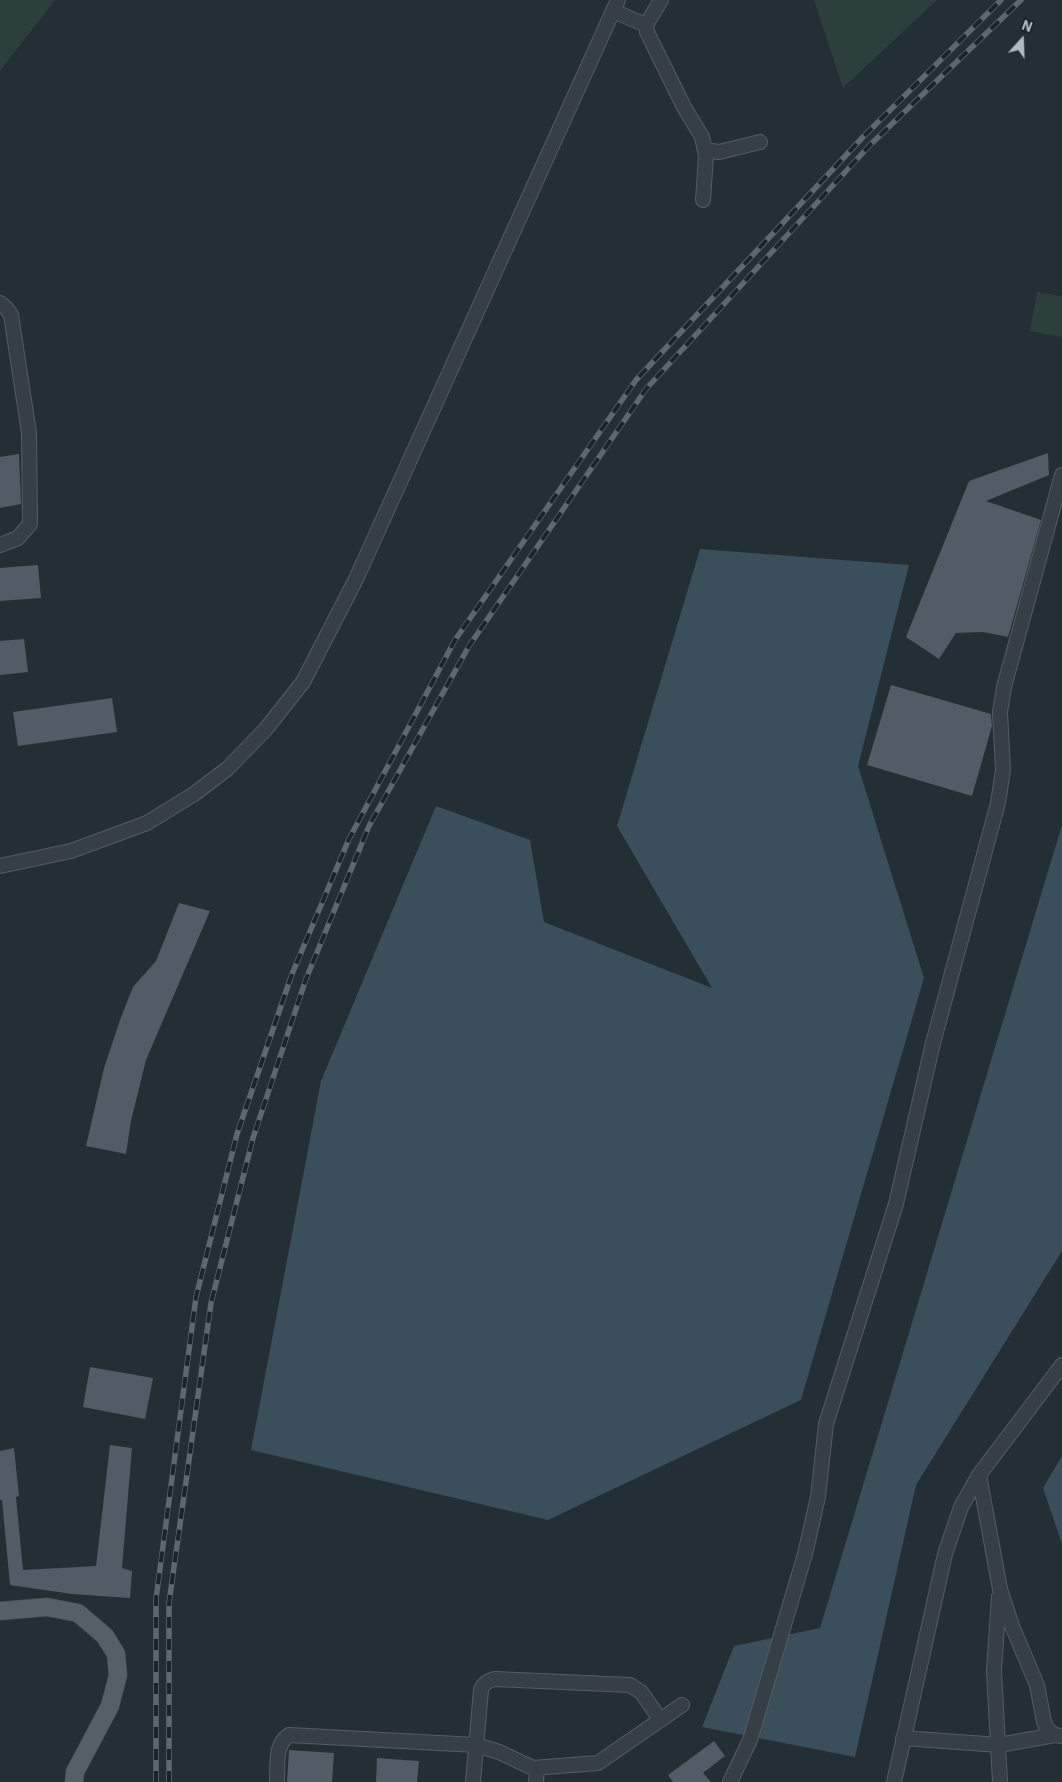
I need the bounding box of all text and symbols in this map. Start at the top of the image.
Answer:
north arrow [997,15,1047,65]
text: N [1019,16,1035,36]

